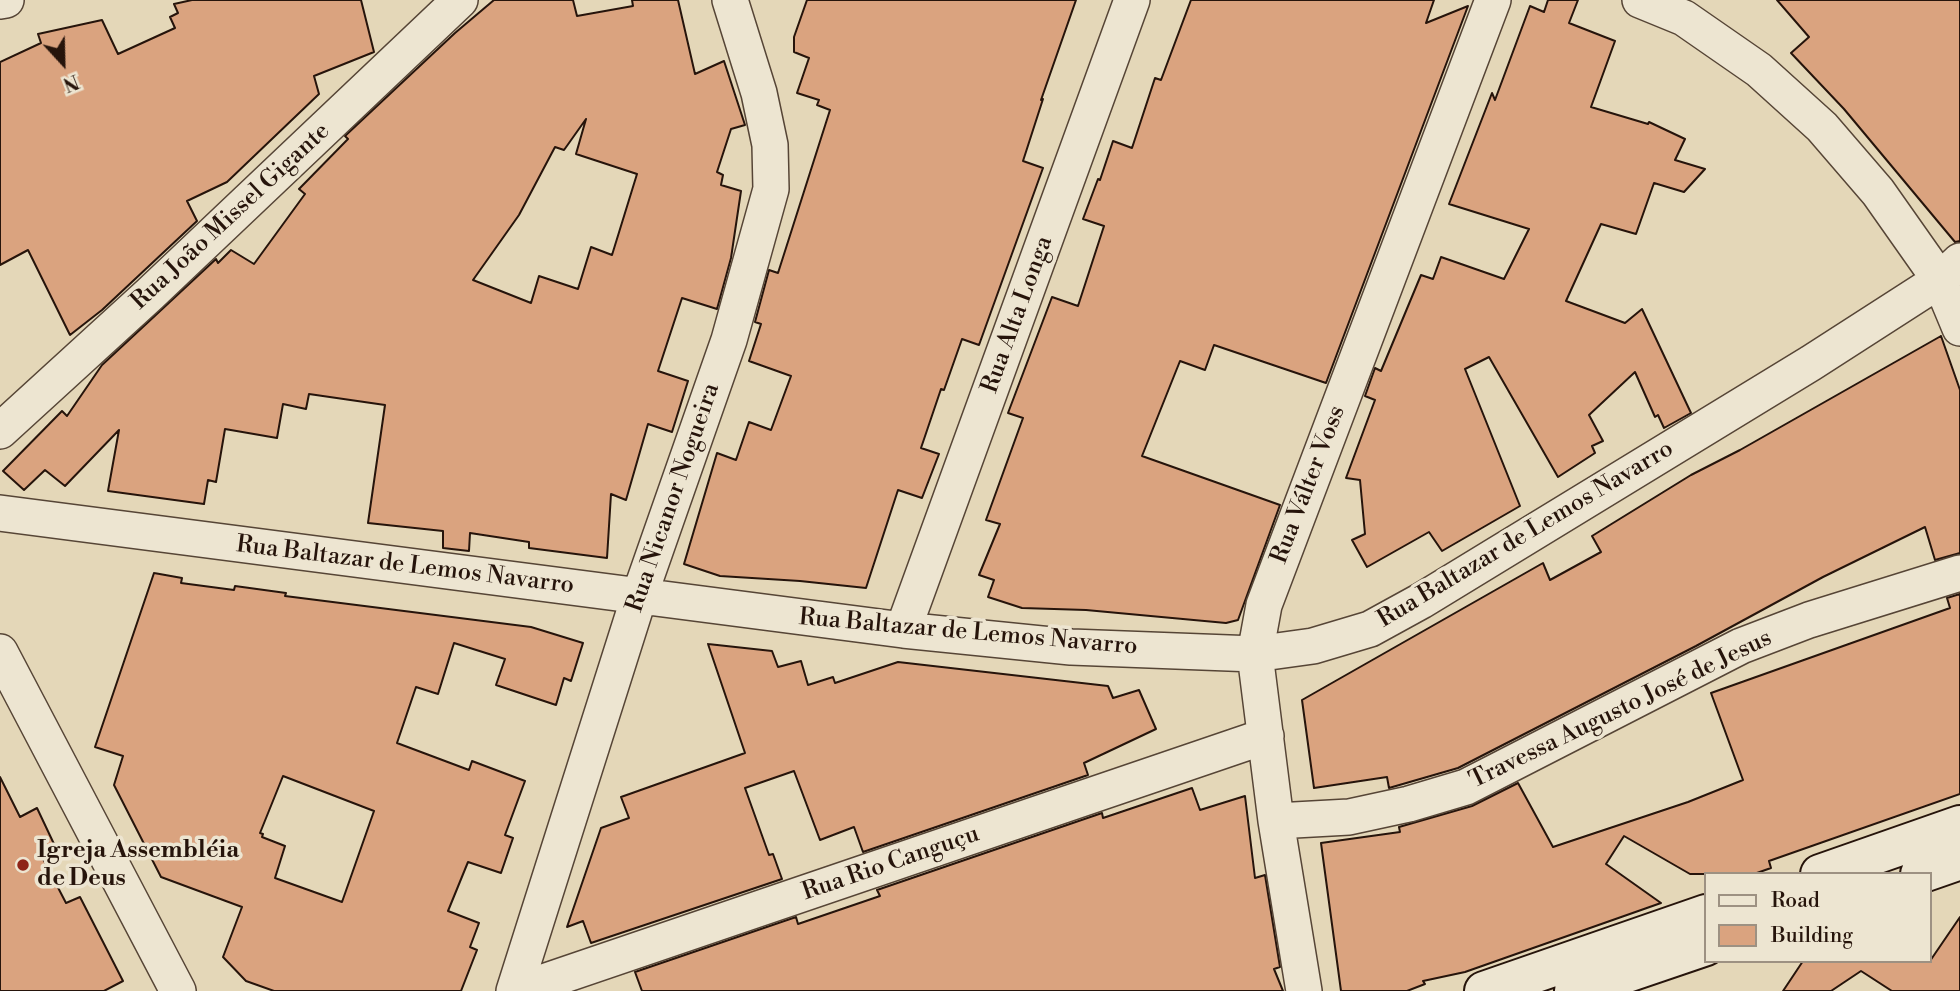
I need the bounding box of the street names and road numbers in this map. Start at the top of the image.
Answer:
street label: Rua João Missel Gigante [126,117,336,317]
street label: Rua Alta Longa [976,232,1060,398]
street label: Rua Nicanor Nogueira [621,380,727,616]
street label: Rua Válter Voss [1266,402,1352,568]
street label: Rua Baltazar de Lemos Navarro [1373,435,1679,635]
street label: Rua Baltazar de Lemos Navarro [235,531,575,601]
street label: Rua Baltazar de Lemos Navarro [797,604,1139,662]
street label: Travessa Augusto José de Jesus [1465,624,1777,796]
street label: Rua Rio Canguçu [799,820,983,908]

